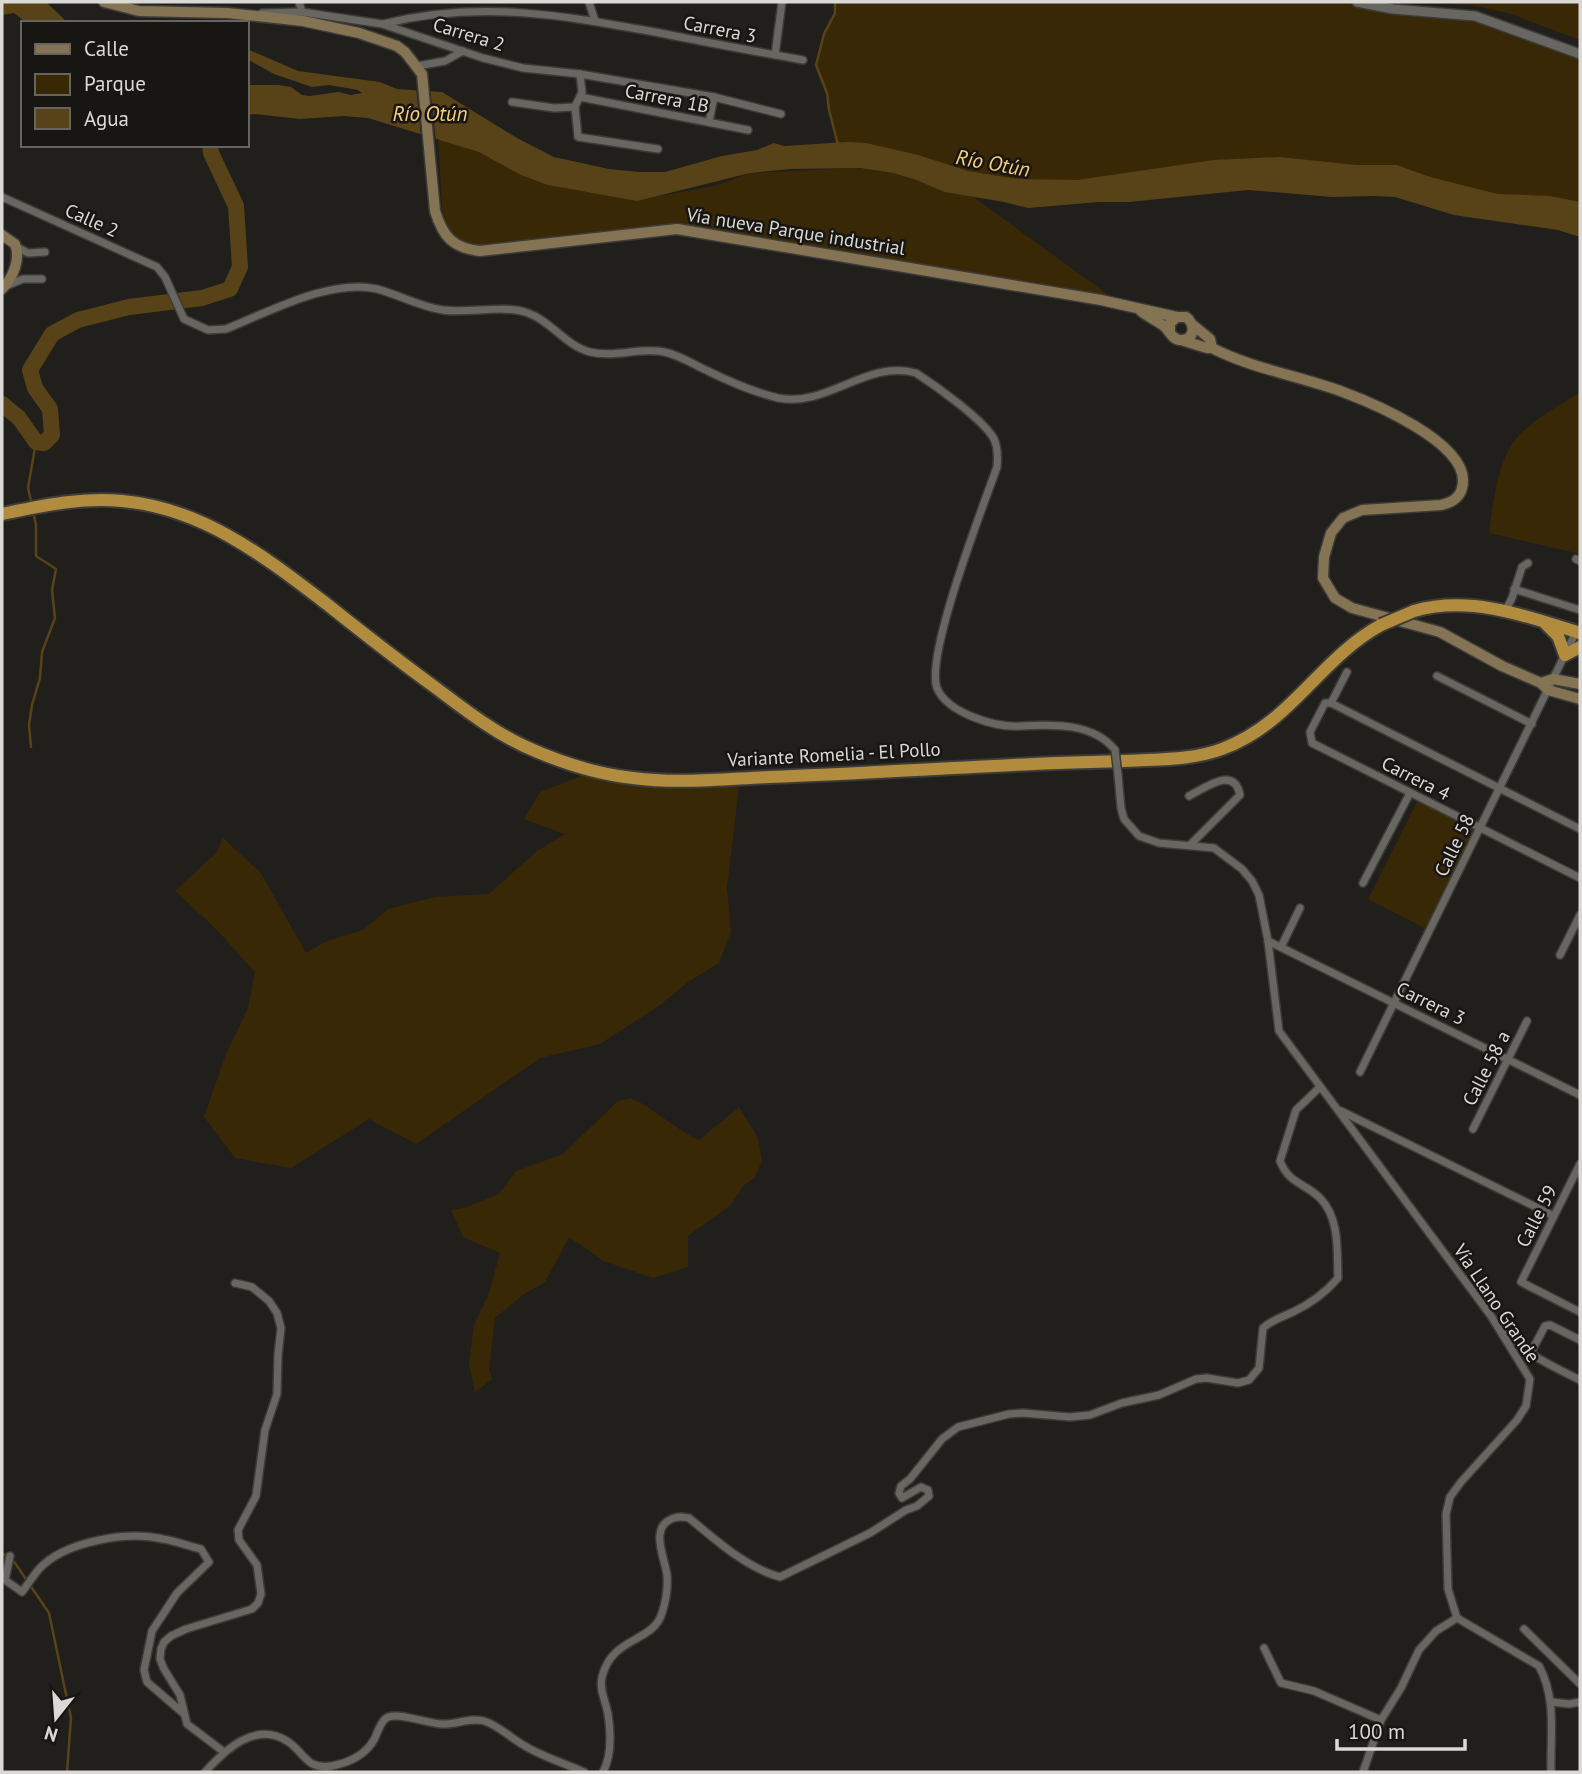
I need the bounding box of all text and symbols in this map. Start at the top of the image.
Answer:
street label: Carrera 3 [681,10,759,48]
street label: Carrera 2 [430,12,508,56]
legend [21,21,248,147]
text: Calle [84,35,129,62]
text: Parque [84,70,146,97]
street label: Carrera 1B [623,78,711,118]
water label: Río Otún [392,100,468,127]
text: Agua [84,105,129,132]
water label: Río Otún [954,143,1032,183]
street label: Calle 2 [61,198,123,242]
street label: Vía nueva Parque industrial [684,202,907,260]
street label: Variante Romelia - El Pollo [726,736,941,772]
street label: Carrera 4 [1378,751,1454,805]
street label: Calle 58 [1429,810,1479,880]
street label: Carrera 3 [1393,976,1469,1030]
street label: Calle 58 a [1457,1026,1515,1110]
street label: Calle 59 [1510,1181,1562,1251]
street label: Vía Llano Grande [1448,1238,1545,1367]
north arrow [21,1683,91,1753]
scale bar [1337,1708,1465,1752]
text: 100 m [1348,1718,1405,1745]
text: N [42,1721,61,1748]

